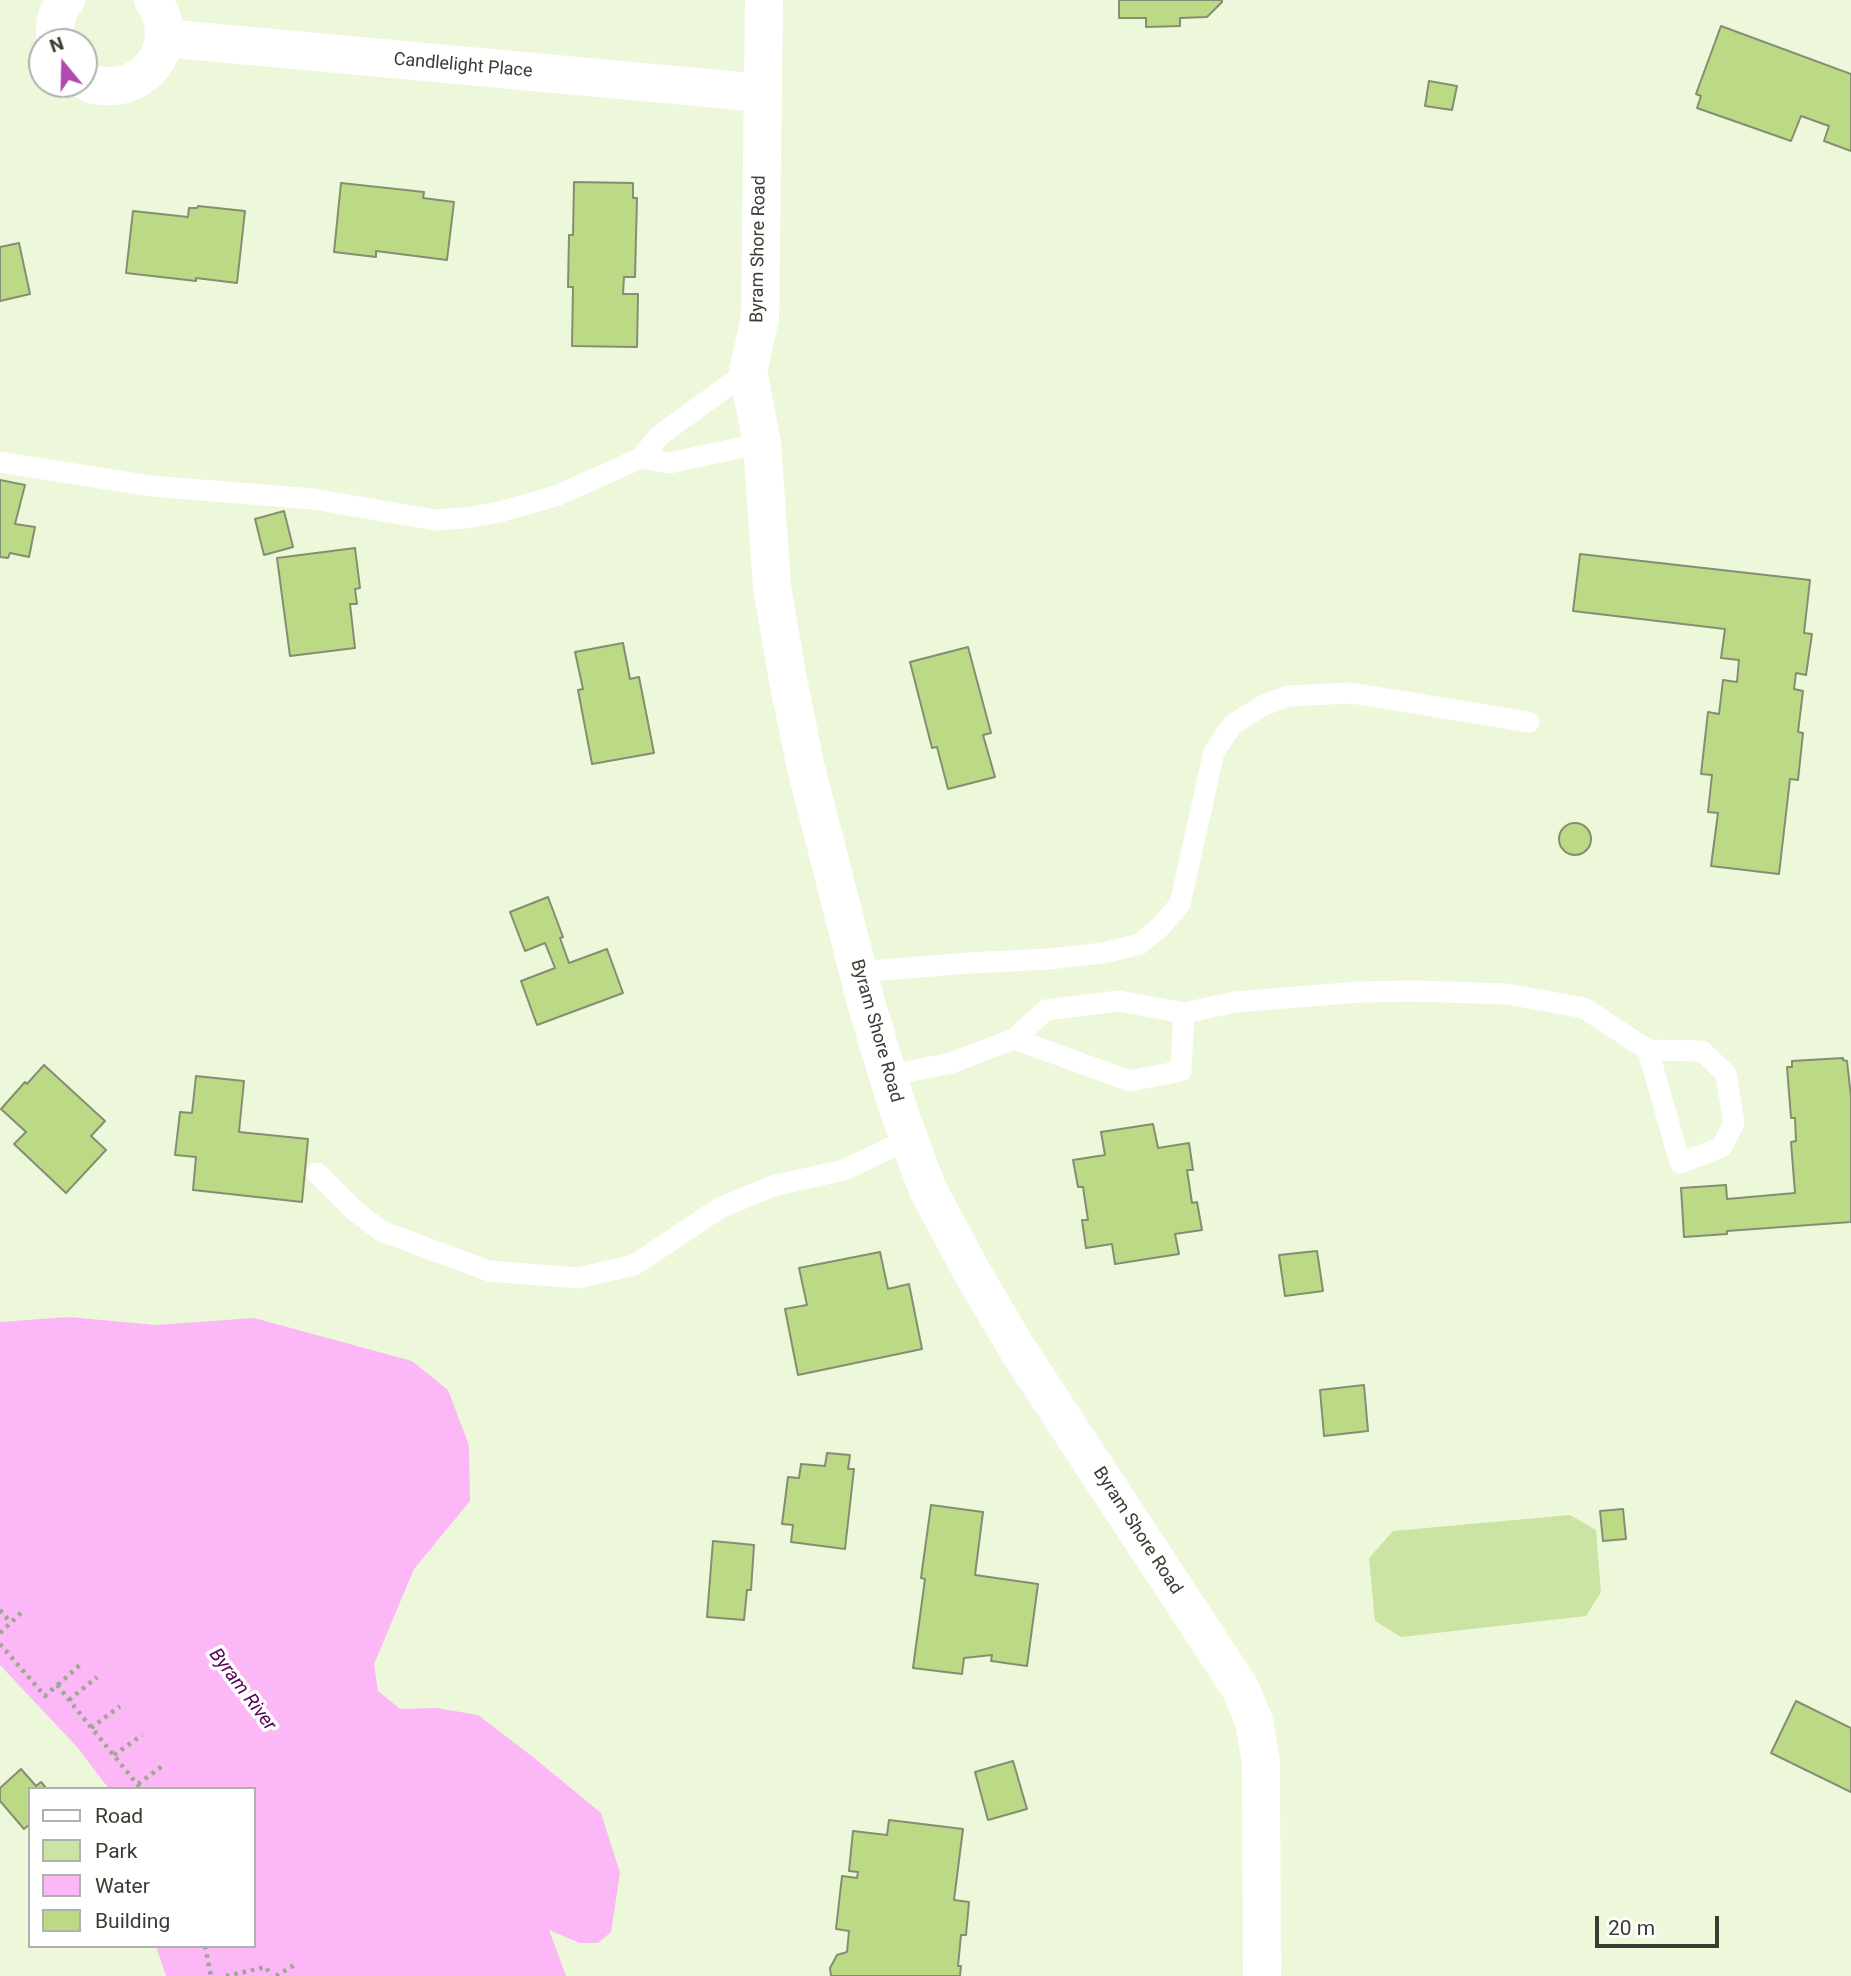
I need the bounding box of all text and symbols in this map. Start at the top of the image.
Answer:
north arrow [28,28,98,98]
text: N [47,32,67,58]
street label: Candlelight Place [393,49,533,83]
street label: Byram Shore Road [747,175,771,323]
street label: Byram Shore Road [845,957,907,1105]
street label: Byram Shore Road [1088,1463,1186,1599]
water label: Byram River [204,1644,280,1736]
legend [28,1787,256,1948]
text: Road [95,1804,143,1828]
text: Park [95,1839,137,1863]
text: Water [95,1874,150,1898]
scale bar [1599,1902,1723,1946]
text: Building [95,1909,170,1933]
text: 20 m [1608,1916,1655,1940]

